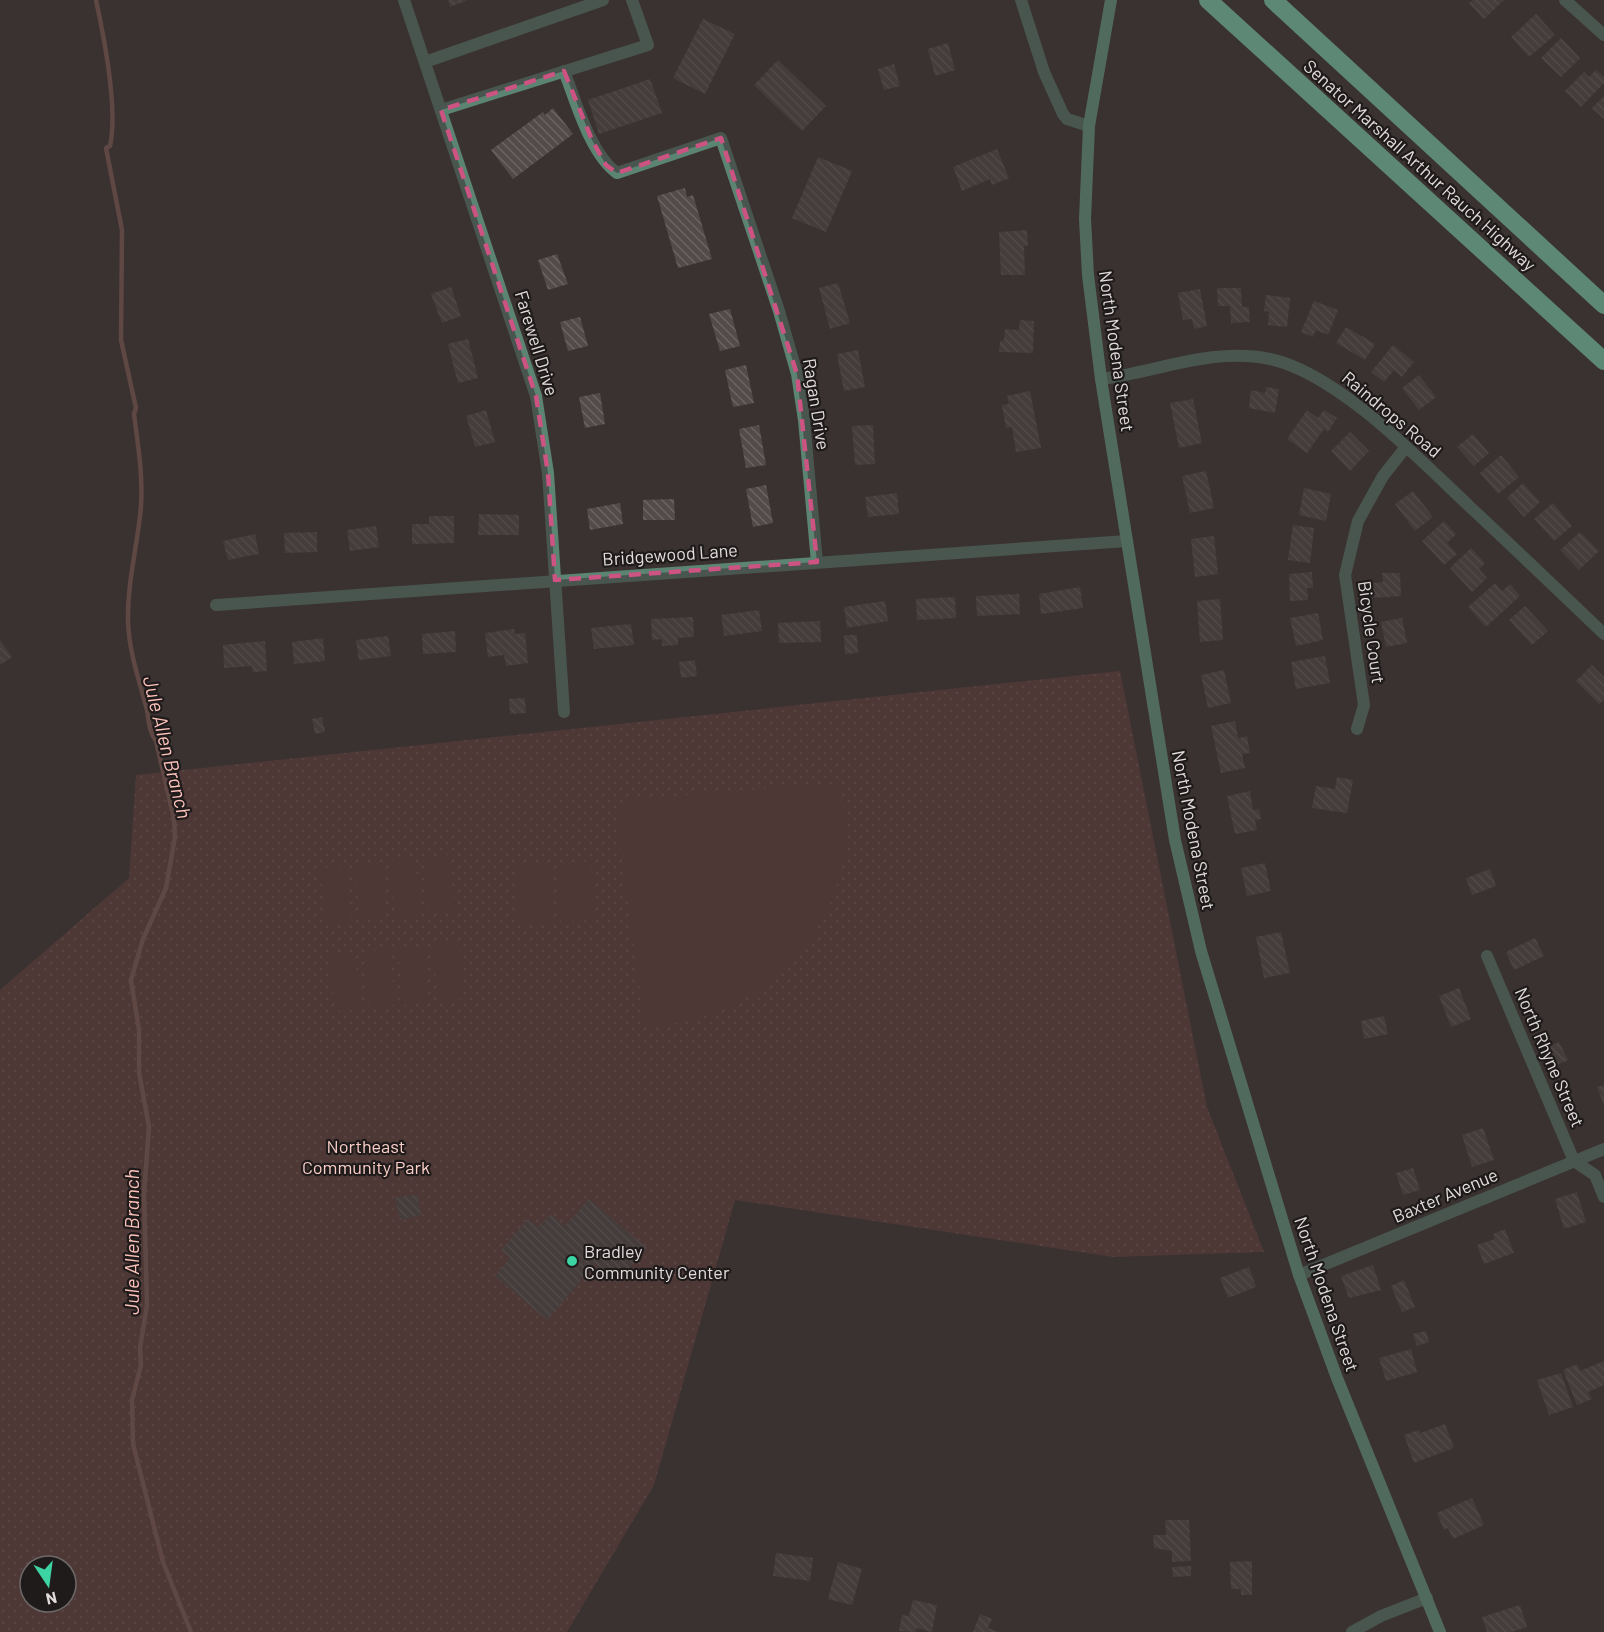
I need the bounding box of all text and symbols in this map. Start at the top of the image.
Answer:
street label: Senator Marshall Arthur Rauch Highway [1299,55,1541,275]
street label: North Modena Street [1095,269,1139,433]
street label: Farewell Drive [511,288,563,398]
street label: Ragan Drive [799,357,835,451]
street label: Raindrops Road [1338,366,1446,462]
street label: Bridgewood Lane [602,538,738,570]
street label: Bicycle Court [1354,579,1390,685]
water label: Jule Allen Branch [139,673,197,821]
street label: North Modena Street [1168,748,1220,912]
street label: North Rhyne Street [1511,984,1589,1130]
park label: Northeast Community Park [302,1135,430,1178]
street label: Baxter Avenue [1389,1163,1501,1227]
water label: Jule Allen Branch [119,1169,143,1315]
street label: North Modena Street [1290,1214,1364,1374]
place label: Bradley Community Center [584,1240,730,1283]
marker: Bradley Community Center [565,1254,579,1268]
north arrow [18,1554,78,1614]
text: N [44,1589,59,1610]

